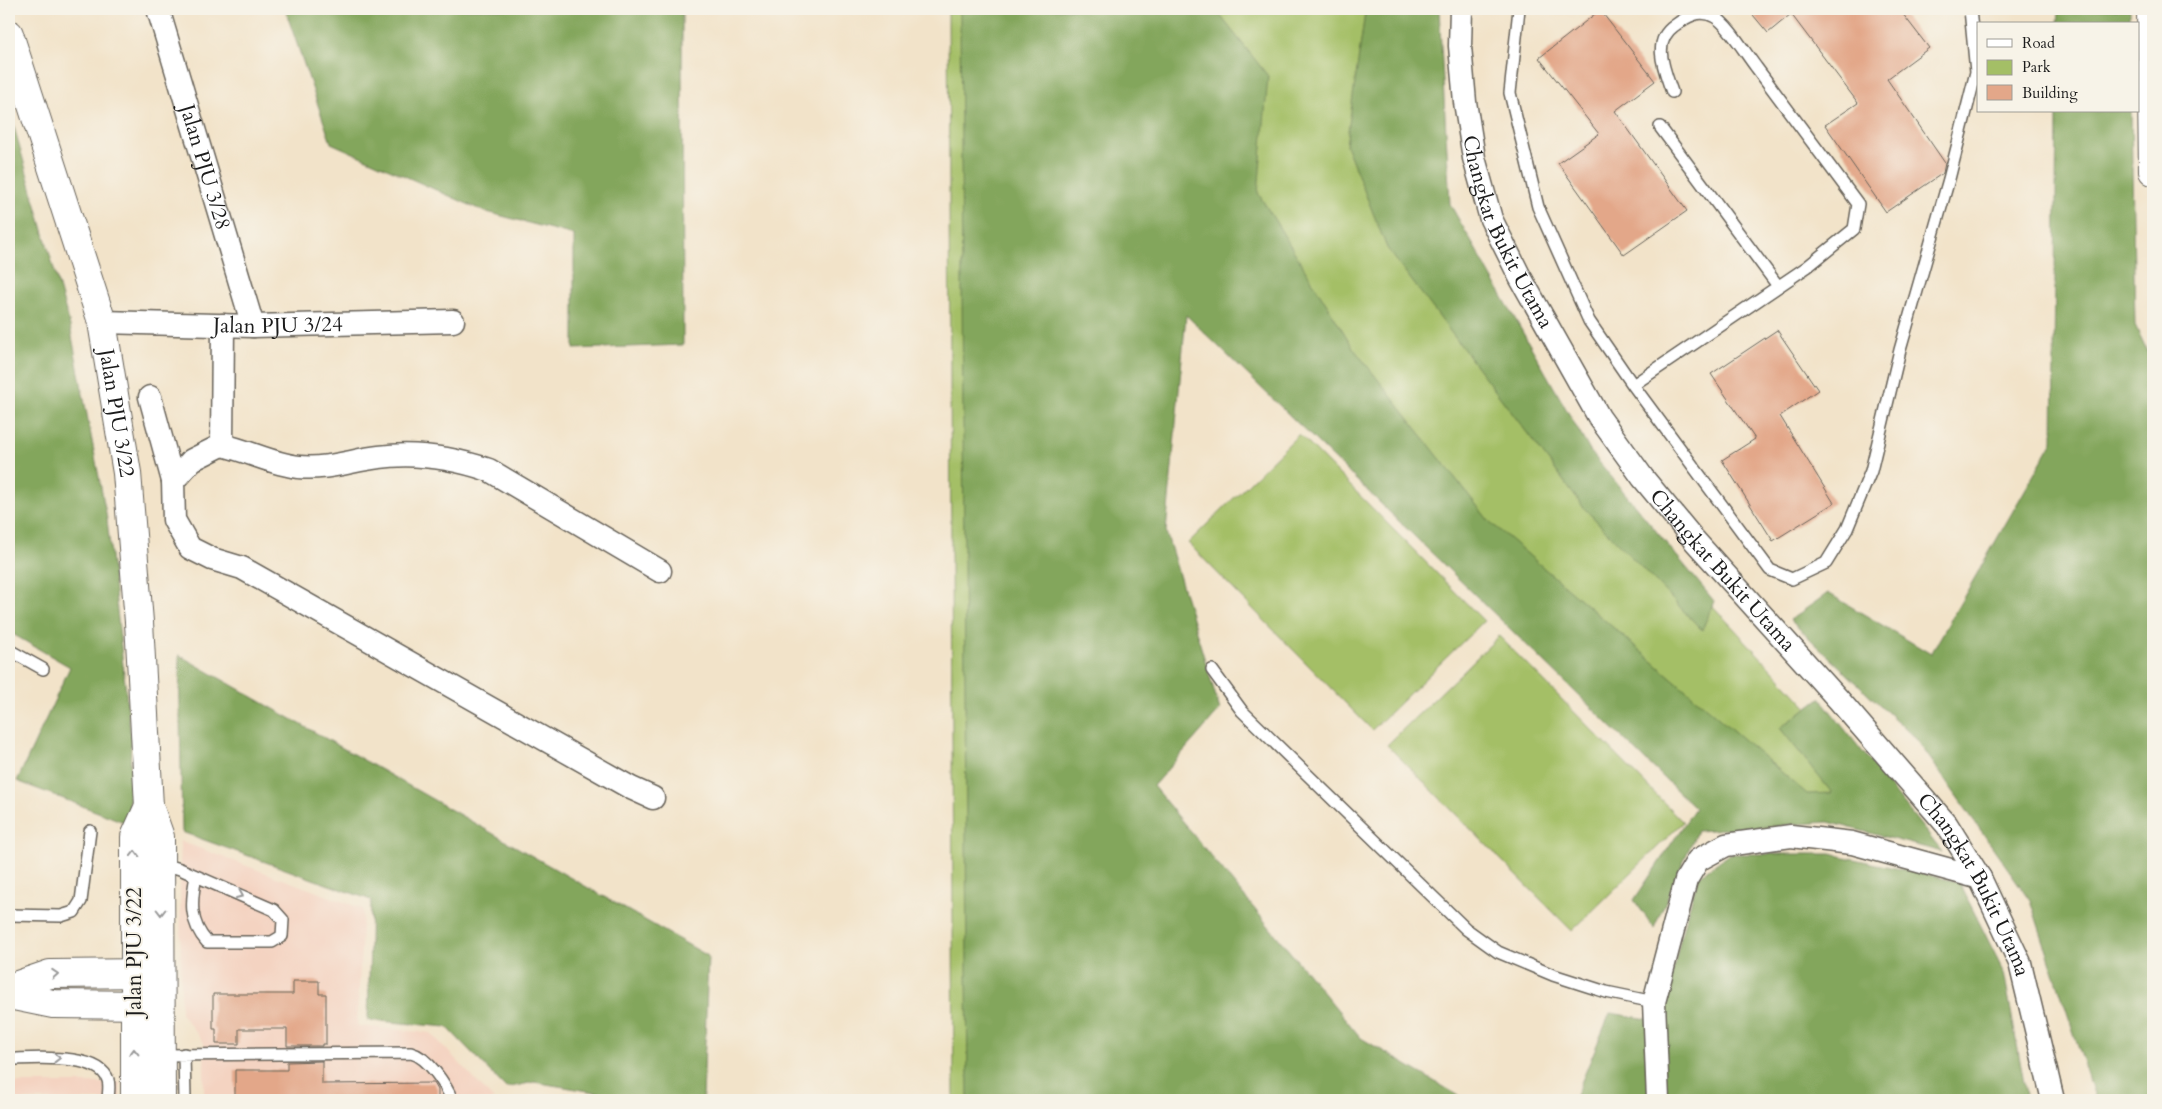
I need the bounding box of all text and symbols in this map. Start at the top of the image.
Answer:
legend [1977,22,2140,112]
text: Road [2022,33,2055,53]
text: Park [2022,57,2051,77]
text: Building [2022,83,2078,103]
street label: Jalan PJU 3/28 [172,98,237,233]
street label: Changkat Bukit Utama [1456,133,1560,334]
street label: Jalan PJU 3/24 [210,310,343,341]
street label: Jalan PJU 3/22 [91,344,142,480]
street label: Changkat Bukit Utama [1643,483,1802,658]
street label: Changkat Bukit Utama [1910,787,2037,979]
one-way arrow [130,850,140,858]
street label: Jalan PJU 3/22 [120,887,149,1020]
one-way arrow [236,889,244,899]
one-way arrow [156,908,166,916]
one-way arrow [52,969,60,980]
one-way arrow [129,1048,139,1056]
one-way arrow [54,1053,62,1064]

